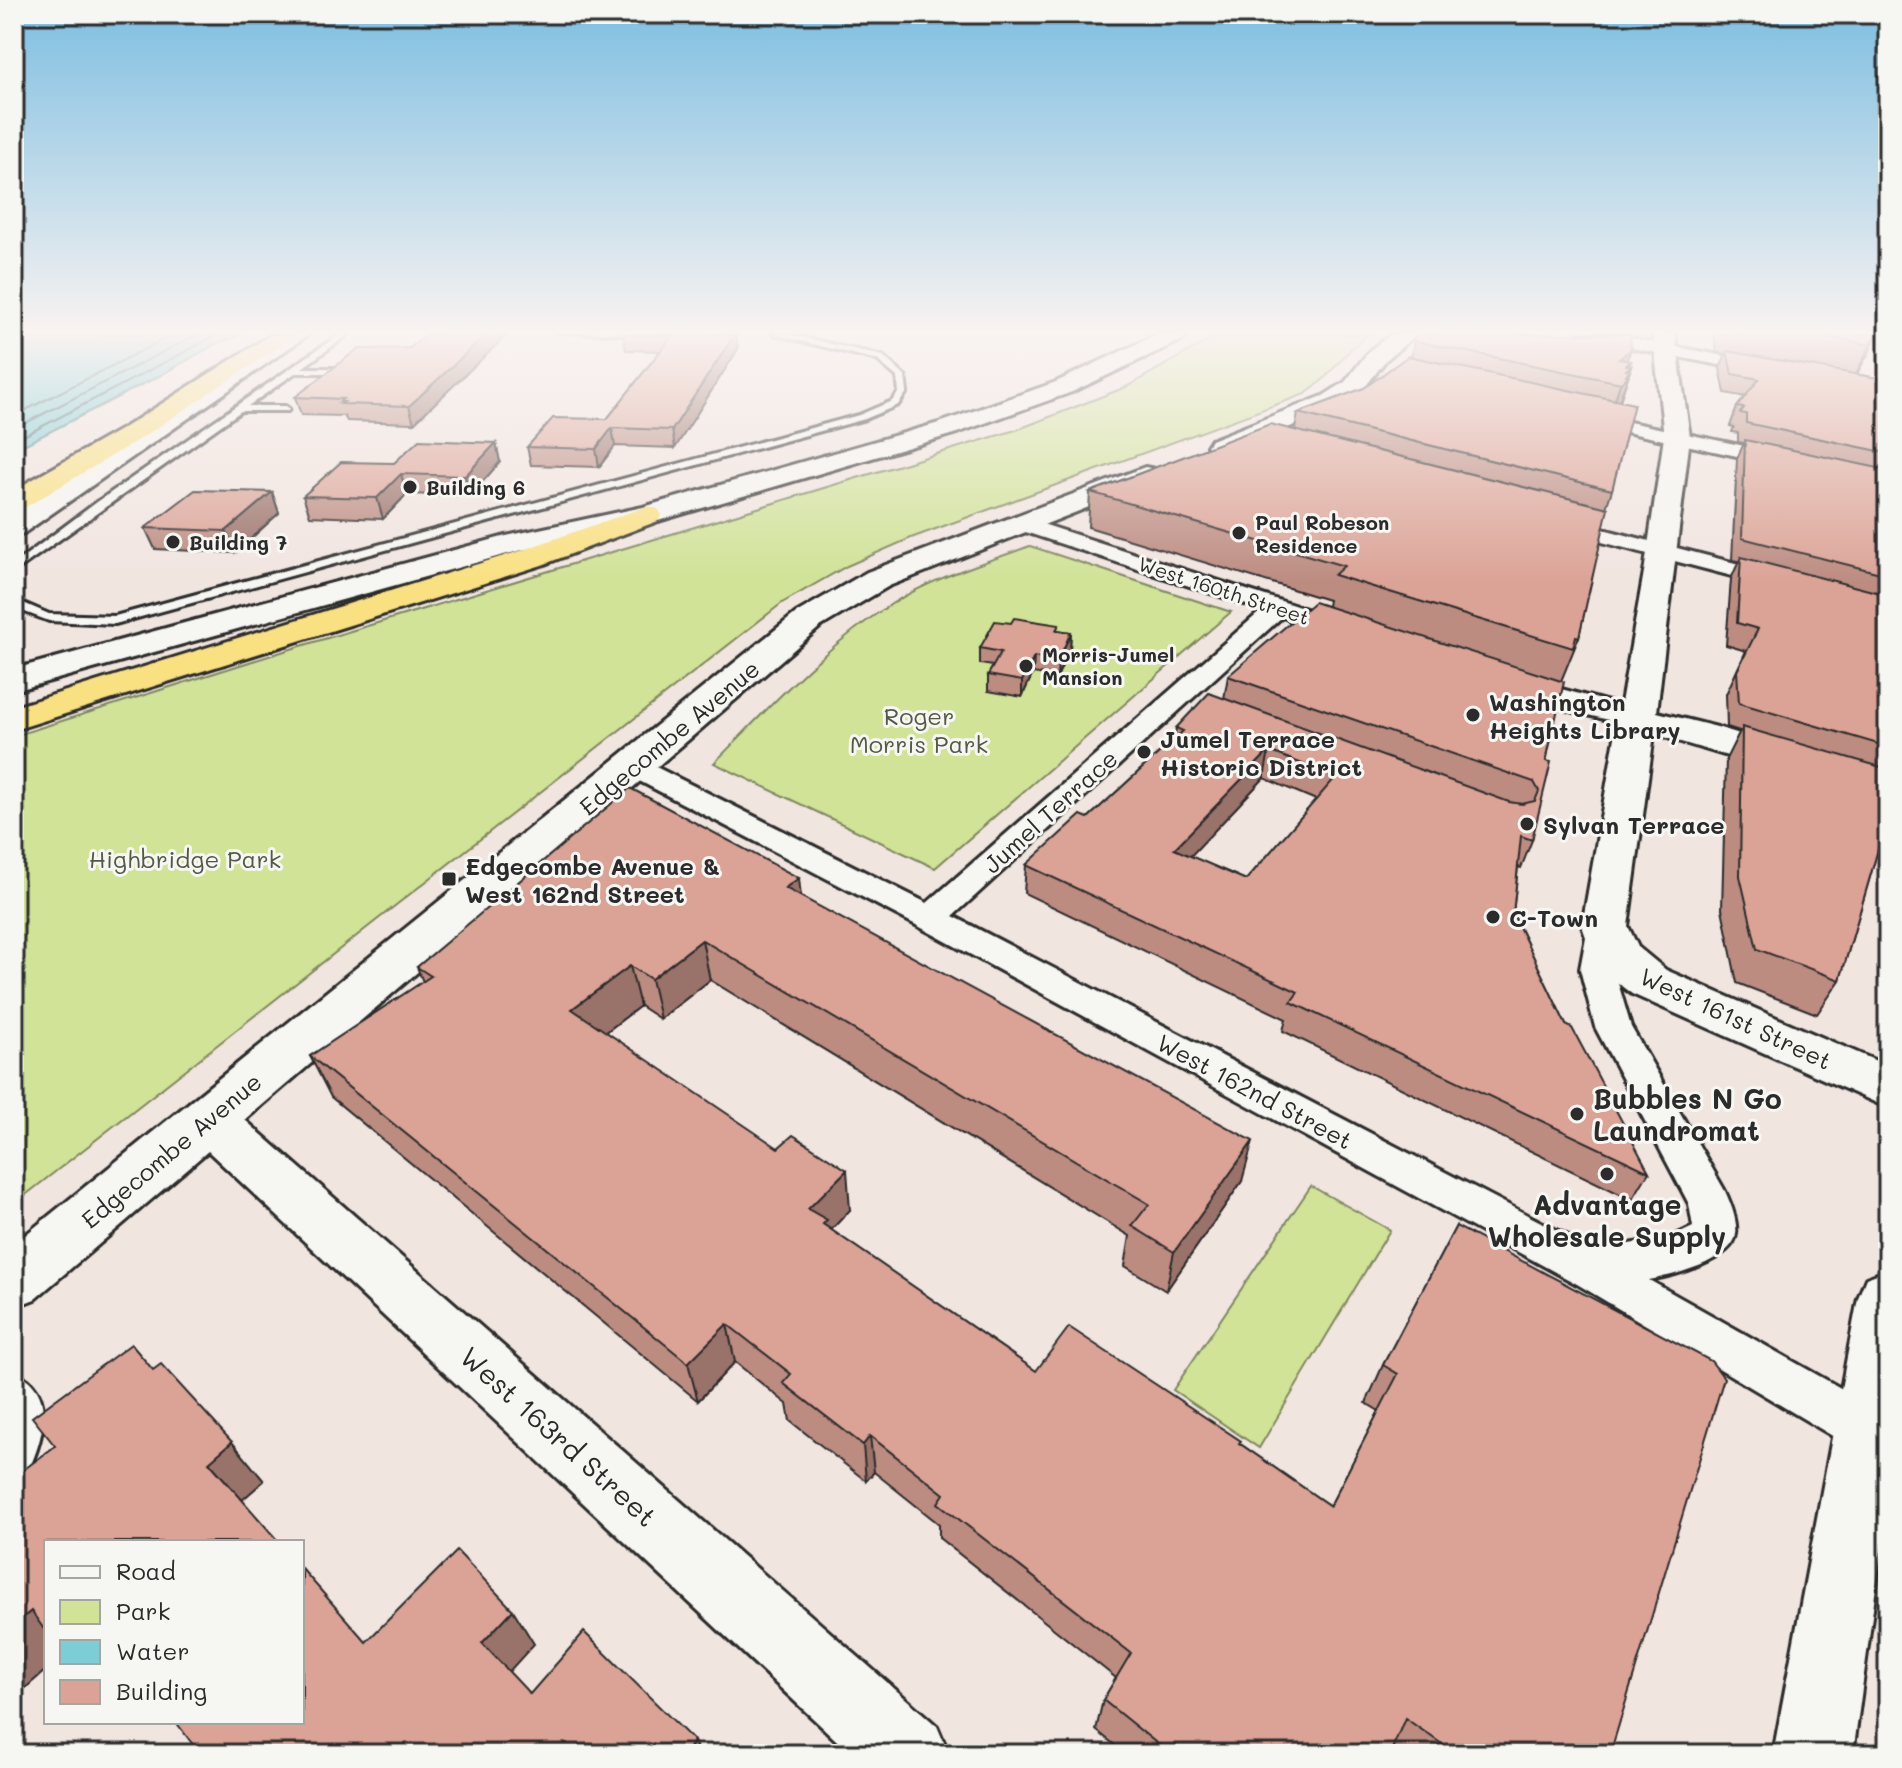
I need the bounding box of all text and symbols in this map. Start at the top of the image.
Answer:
place label: Building 6 [426,474,525,500]
marker: Building 6 [401,478,419,496]
place label: Paul Robeson Residence [1255,509,1389,558]
marker: Paul Robeson Residence [1230,524,1248,542]
place label: Building 7 [189,529,287,555]
marker: Building 7 [164,533,182,551]
street label: West 160th Street [1135,550,1313,630]
place label: Morris-Jumel Mansion [1042,641,1174,690]
street label: Edgecombe Avenue [572,652,766,822]
marker: Morris-Jumel Mansion [1017,657,1035,675]
place label: Washington Heights Library [1489,686,1680,745]
park label: Roger Morris Park [850,700,988,759]
marker: Washington Heights Library [1464,706,1482,724]
place label: Jumel Terrace Historic District [1160,723,1362,782]
street label: Jumel Terrace [976,743,1124,879]
marker: Jumel Terrace Historic District [1135,743,1153,761]
place label: Sylvan Terrace [1543,809,1725,840]
marker: Sylvan Terrace [1518,815,1536,833]
park label: Highbridge Park [89,843,281,874]
place label: Edgecombe Avenue & West 162nd Street [465,850,720,909]
marker: Edgecombe Avenue & West 162nd Street [440,870,458,888]
place label: C-Town [1509,902,1598,933]
marker: C-Town [1484,908,1502,926]
street label: West 161st Street [1635,960,1837,1076]
street label: West 162nd Street [1152,1026,1358,1156]
street label: Edgecombe Avenue [74,1065,268,1235]
place label: Bubbles N Go Laundromat [1593,1080,1782,1148]
marker: Bubbles N Go Laundromat [1568,1105,1586,1123]
marker: Advantage Wholesale Supply [1598,1165,1616,1183]
place label: Advantage Wholesale Supply [1488,1186,1726,1255]
street label: West 163rd Street [453,1338,665,1534]
legend [44,1540,304,1724]
text: Road [116,1555,176,1586]
text: Park [116,1595,170,1626]
text: Water [116,1635,190,1666]
text: Building [116,1675,207,1706]

